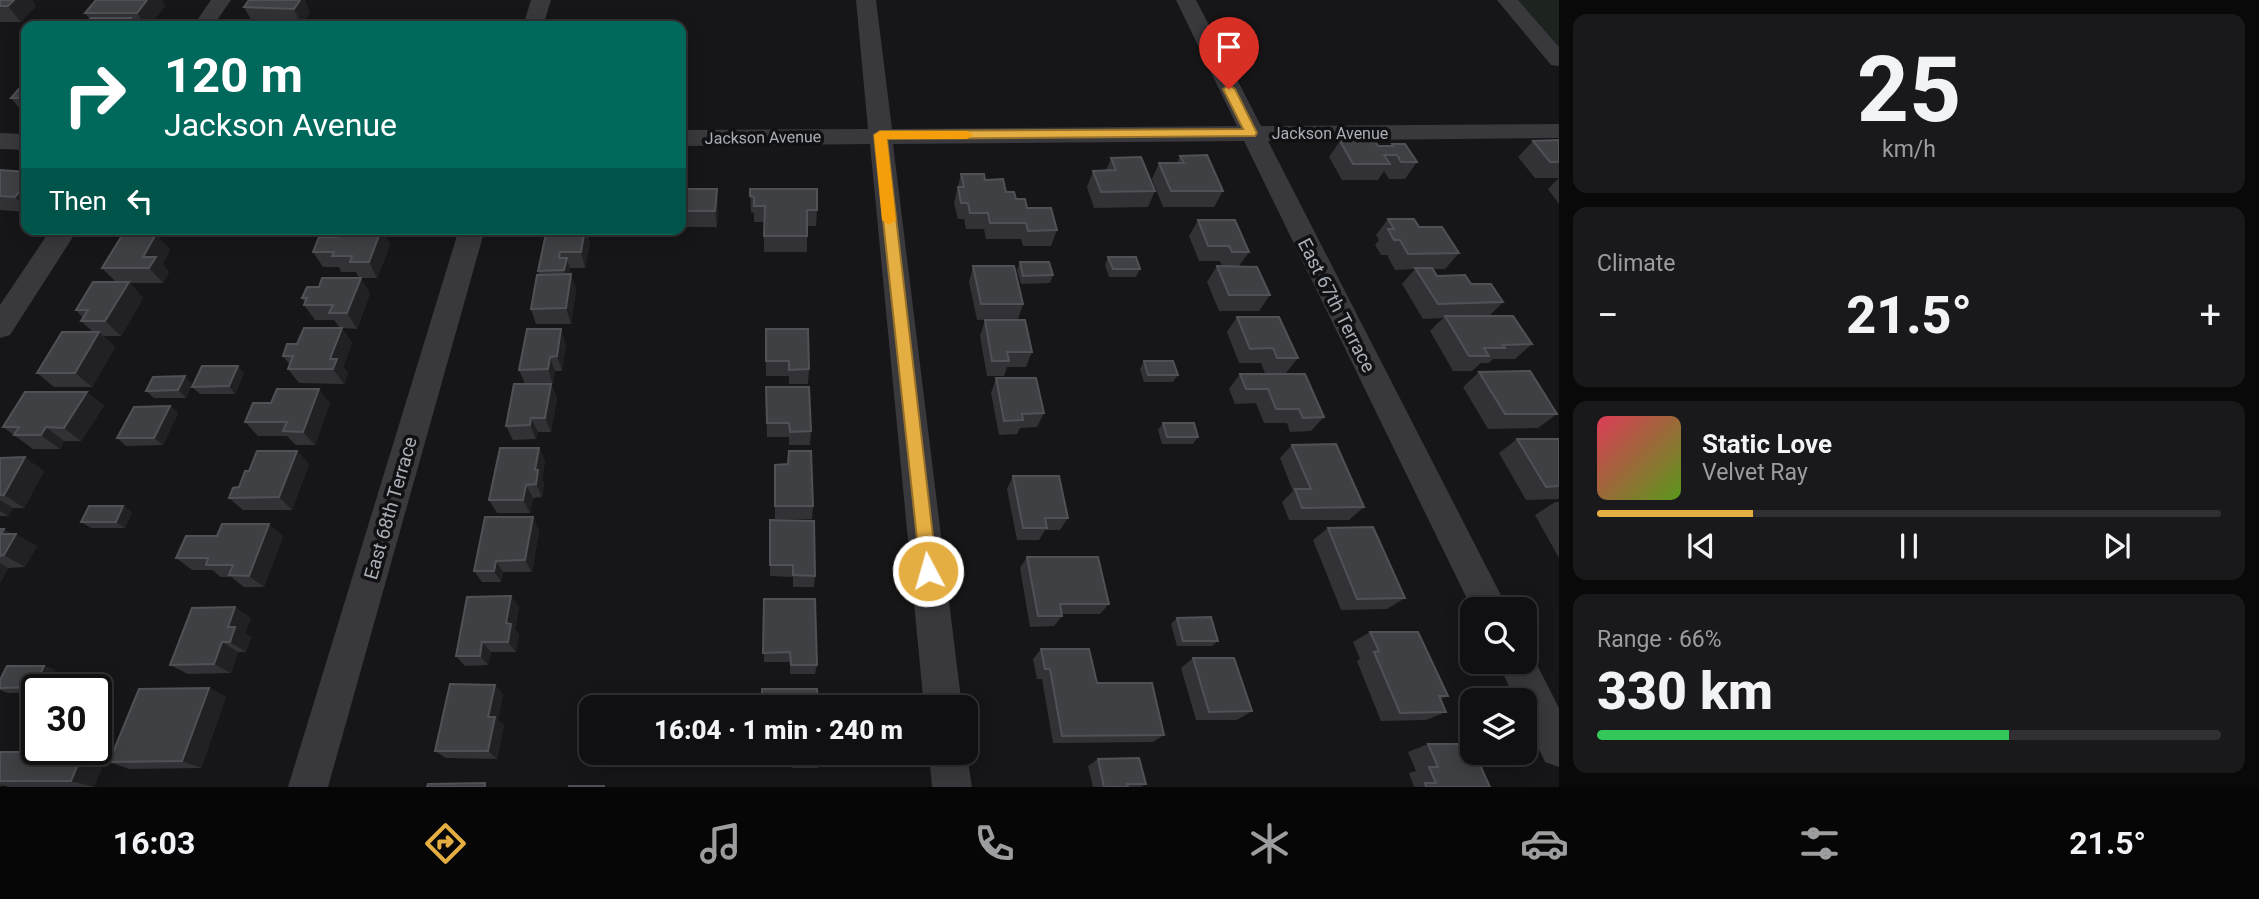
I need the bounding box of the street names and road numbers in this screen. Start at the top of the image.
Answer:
street label: Jackson Avenue [1272,124,1388,143]
street label: Jackson Avenue [705,127,821,148]
street label: East 67th Terrace [1293,234,1380,376]
street label: East 68th Terrace [359,434,422,582]

